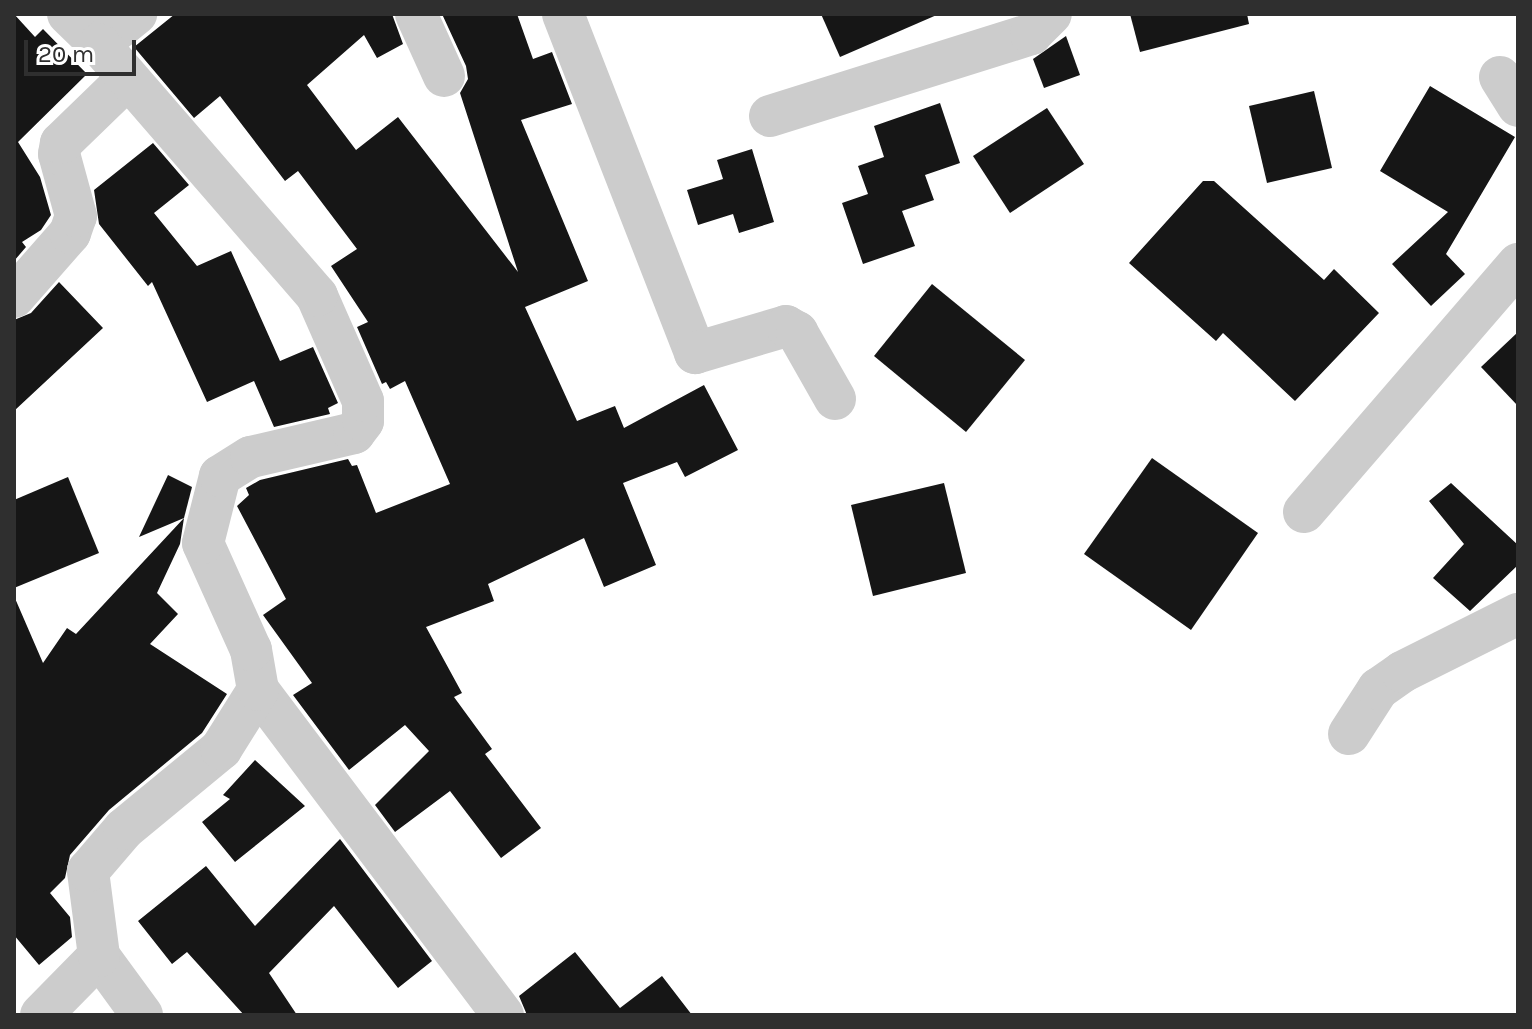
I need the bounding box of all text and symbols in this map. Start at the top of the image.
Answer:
scale bar [28,24,140,74]
text: 20 m [38,40,94,68]

